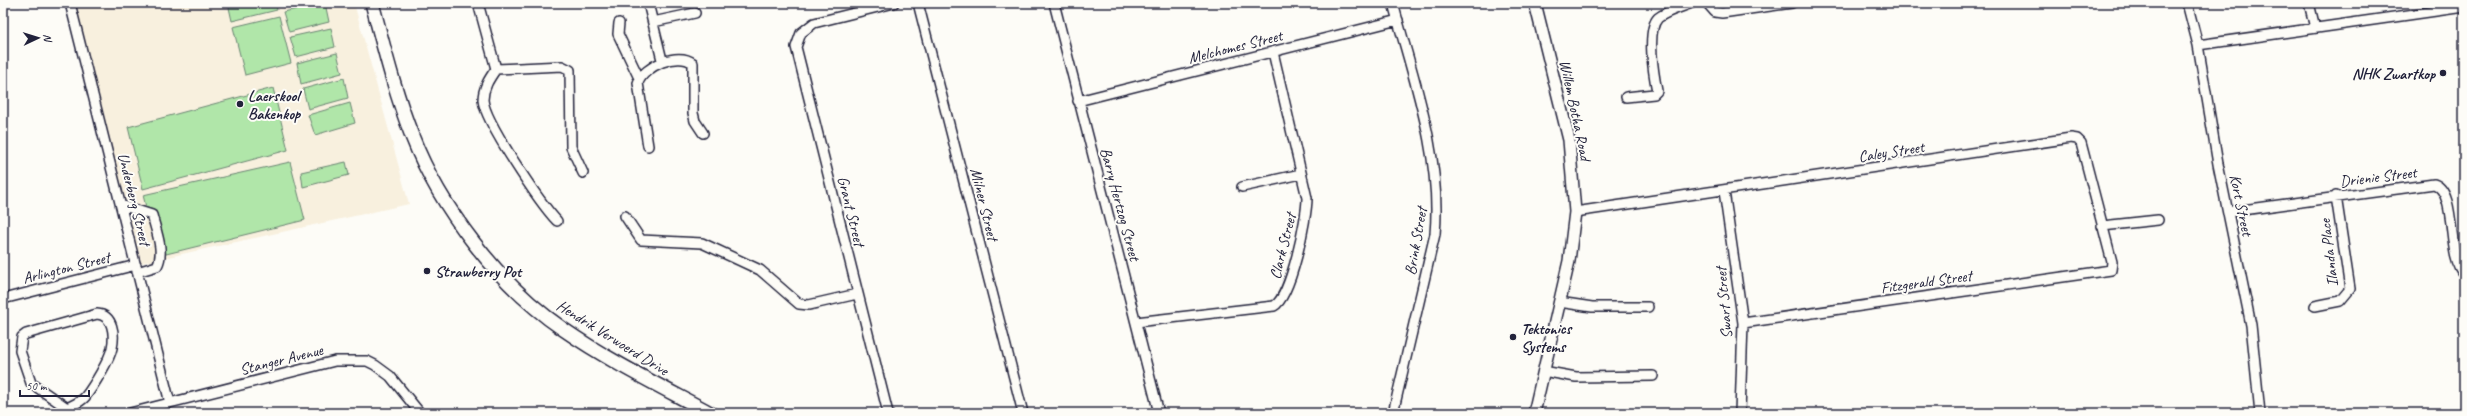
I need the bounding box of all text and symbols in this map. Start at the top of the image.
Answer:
north arrow [18,18,58,58]
street label: Melchomes Street [1186,25,1286,68]
text: N [41,33,55,43]
street label: Willem Botha Road [1555,58,1596,165]
place label: NHK Zwartkop [2352,64,2437,84]
marker: NHK Zwartkop [2438,68,2448,78]
place label: Laerskool Bakenkop [248,86,302,124]
marker: Laerskool Bakenkop [235,99,245,109]
street label: Caley Street [1857,137,1927,167]
street label: Barry Hertzog Street [1095,146,1145,265]
street label: Underberg Street [113,151,156,250]
street label: Drienie Street [2339,162,2419,192]
street label: Milner Street [965,166,1003,245]
street label: Kort Street [2225,173,2258,239]
street label: Grant Street [833,174,870,251]
street label: Brink Street [1400,203,1432,277]
street label: Clark Street [1265,209,1301,281]
street label: Ilanda Place [2315,216,2343,288]
street label: Arlington Street [21,247,114,288]
place label: Strawberry Pot [435,262,523,282]
street label: Swart Street [1711,263,1737,340]
street label: Fitzgerald Street [1879,265,1976,298]
marker: Strawberry Pot [422,266,432,276]
street label: Hendrik Verwoerd Drive [553,295,674,381]
place label: Tektonics Systems [1521,319,1574,357]
marker: Tektonics Systems [1508,332,1518,342]
street label: Stanger Avenue [238,340,327,380]
scale bar [20,372,89,398]
text: 50 m [26,378,48,394]

